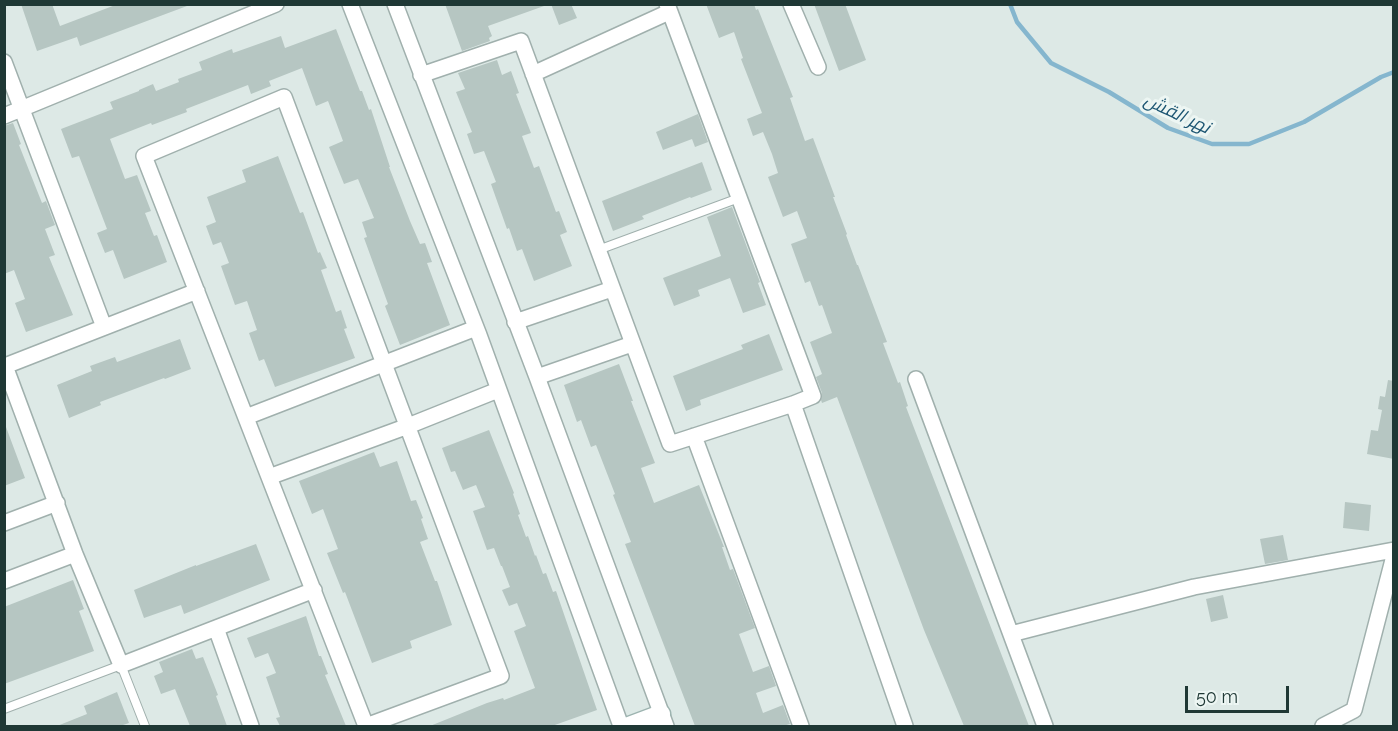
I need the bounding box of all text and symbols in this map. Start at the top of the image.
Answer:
water label: نهر القش [1141,89,1213,139]
scale bar [1188,674,1292,712]
text: 50 m [1196,686,1238,707]

